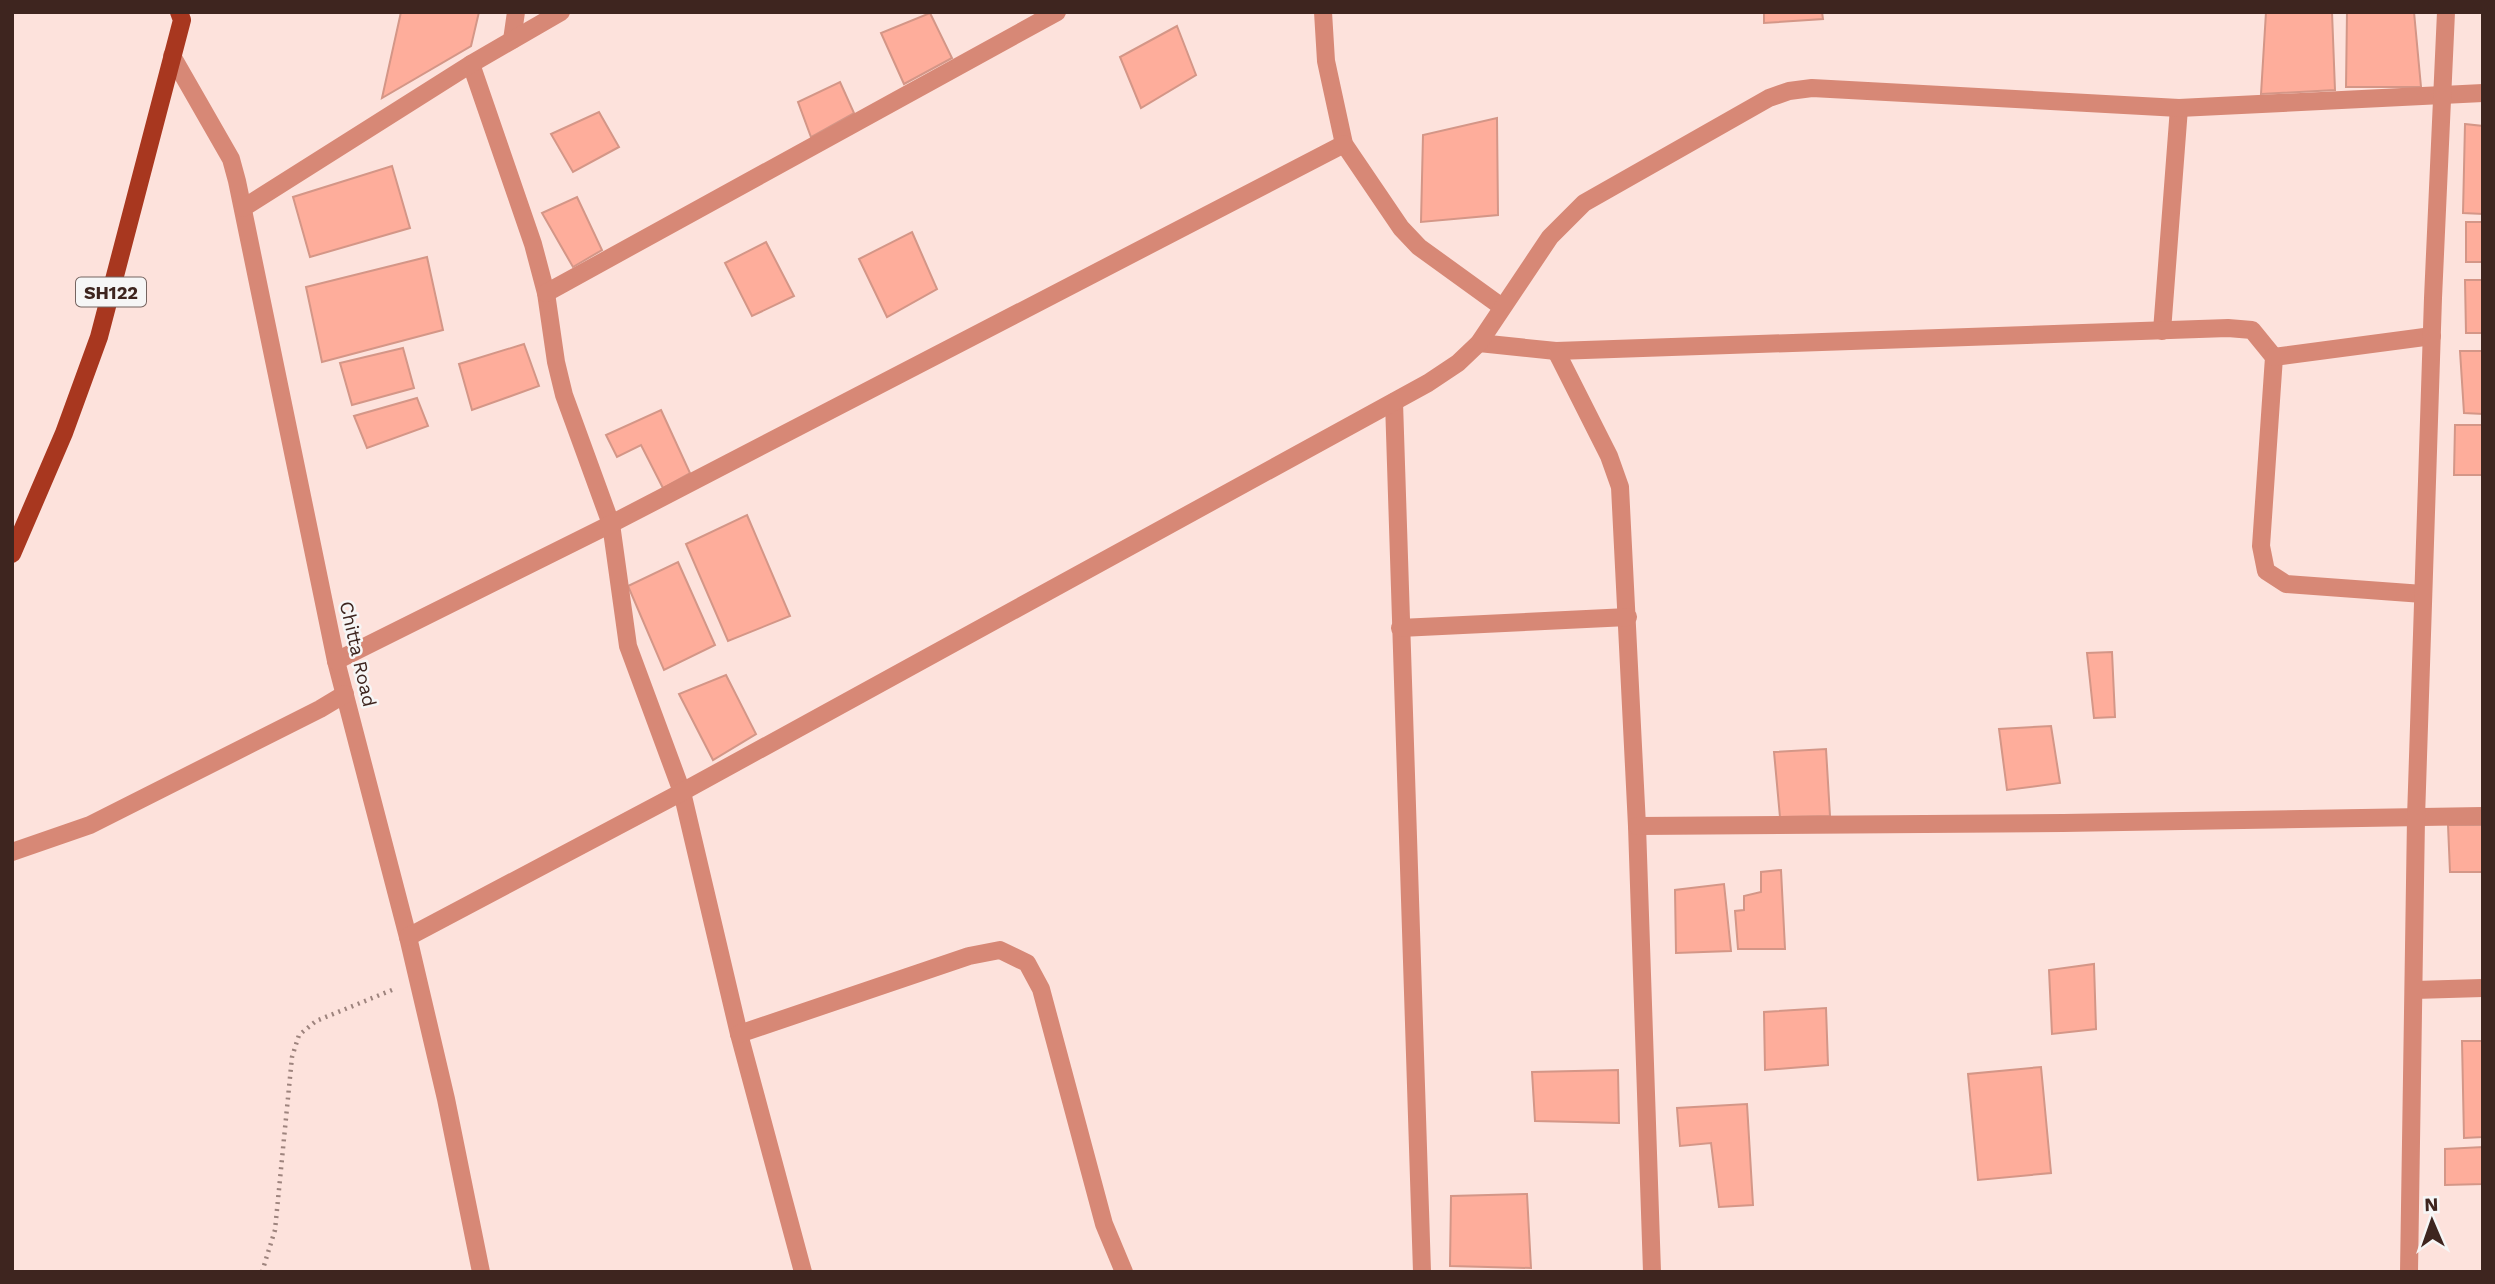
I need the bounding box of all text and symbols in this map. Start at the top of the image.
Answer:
road number: SH122 [76,278,146,306]
street label: Chitta Road [335,599,381,709]
north arrow [2397,1186,2467,1256]
text: N [2424,1193,2439,1216]

